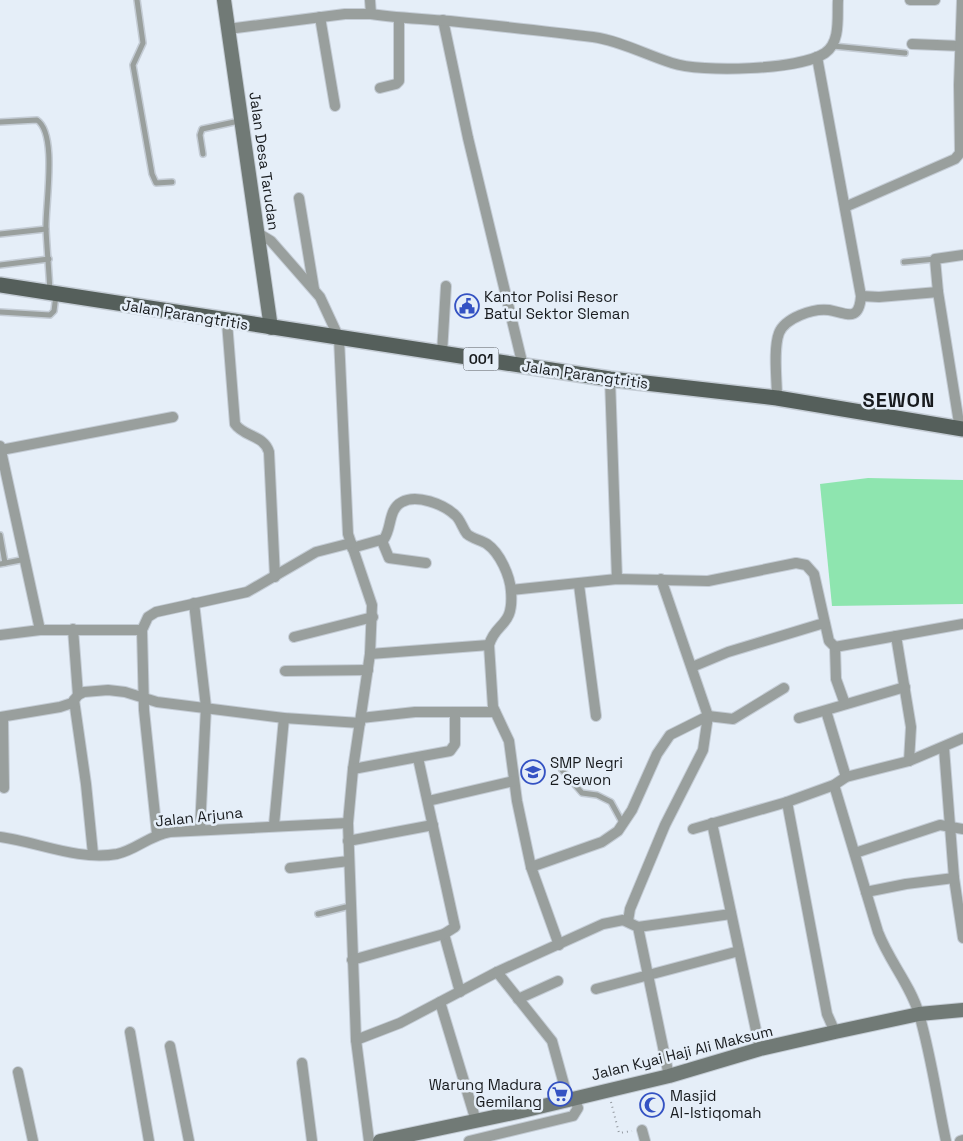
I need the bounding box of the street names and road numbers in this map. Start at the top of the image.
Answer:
street label: Jalan Desa Tarudan [245,90,284,231]
street label: Jalan Parangtritis [121,295,250,334]
road number: 001 [464,348,498,370]
street label: Jalan Parangtritis [521,356,650,393]
street label: Jalan Arjuna [154,802,244,831]
street label: Jalan Kyai Haji Ali Maksum [589,1021,775,1084]

